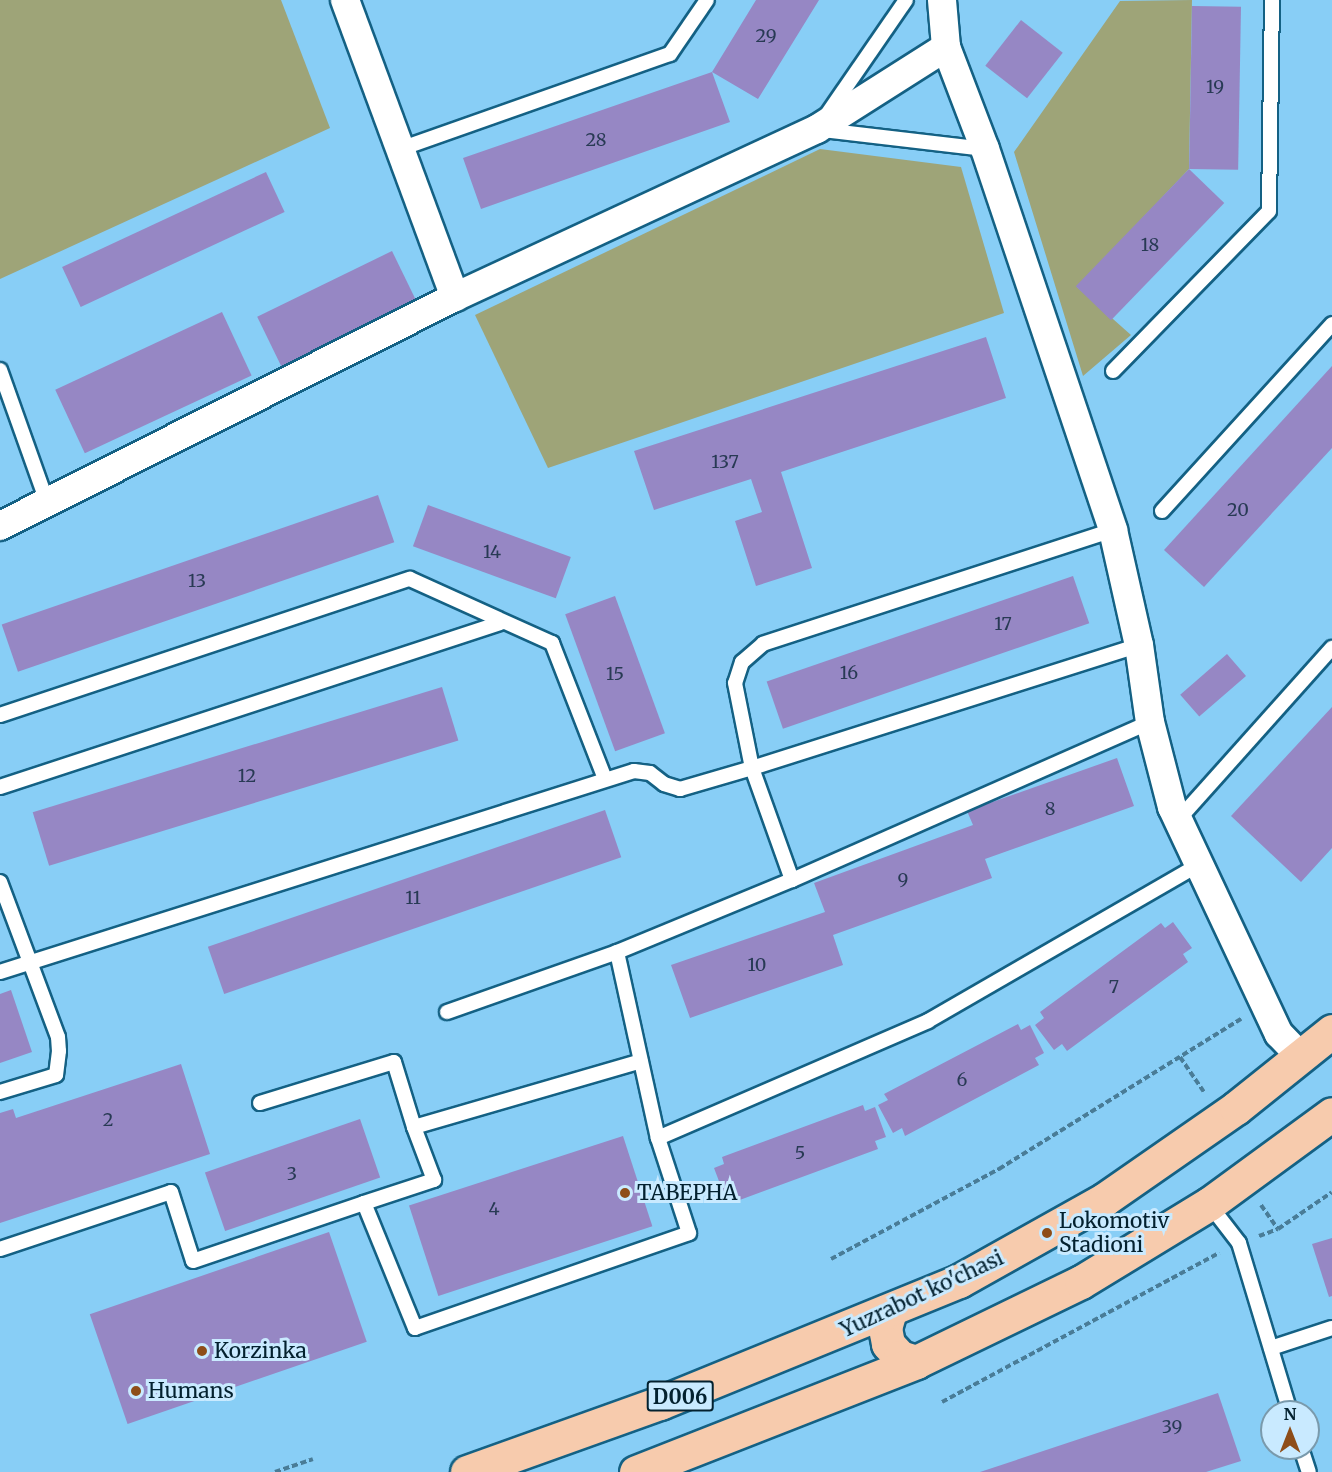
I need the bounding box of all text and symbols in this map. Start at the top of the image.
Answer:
house number: 29 [755,25,777,47]
house number: 19 [1206,76,1224,98]
house number: 28 [585,129,607,151]
house number: 18 [1141,234,1159,256]
house number: 137 [711,451,739,473]
house number: 20 [1227,499,1249,521]
house number: 14 [483,541,501,563]
house number: 13 [188,570,206,592]
house number: 17 [994,613,1012,635]
house number: 16 [840,662,858,684]
house number: 15 [606,663,624,685]
house number: 12 [238,765,256,787]
house number: 8 [1045,798,1055,820]
house number: 9 [898,869,908,891]
house number: 11 [405,887,421,909]
house number: 10 [748,954,766,976]
house number: 7 [1109,976,1119,998]
house number: 6 [957,1069,967,1091]
house number: 2 [103,1109,113,1131]
house number: 5 [795,1142,805,1164]
house number: 3 [287,1163,297,1185]
place label: ТАВЕРНА [637,1180,737,1206]
marker: ТАВЕРНА [618,1186,632,1200]
house number: 4 [488,1198,500,1220]
place label: Lokomotiv Stadioni [1059,1208,1169,1258]
marker: Lokomotiv Stadioni [1040,1226,1054,1240]
street label: Yuzrabot ko'chasi [836,1245,1008,1343]
place label: Korzinka [214,1338,307,1364]
marker: Korzinka [195,1344,209,1358]
place label: Humans [148,1378,234,1404]
road number: D006 [646,1379,714,1413]
marker: Humans [129,1384,143,1398]
north arrow [1260,1400,1320,1460]
text: N [1284,1404,1296,1424]
house number: 39 [1162,1416,1182,1438]

